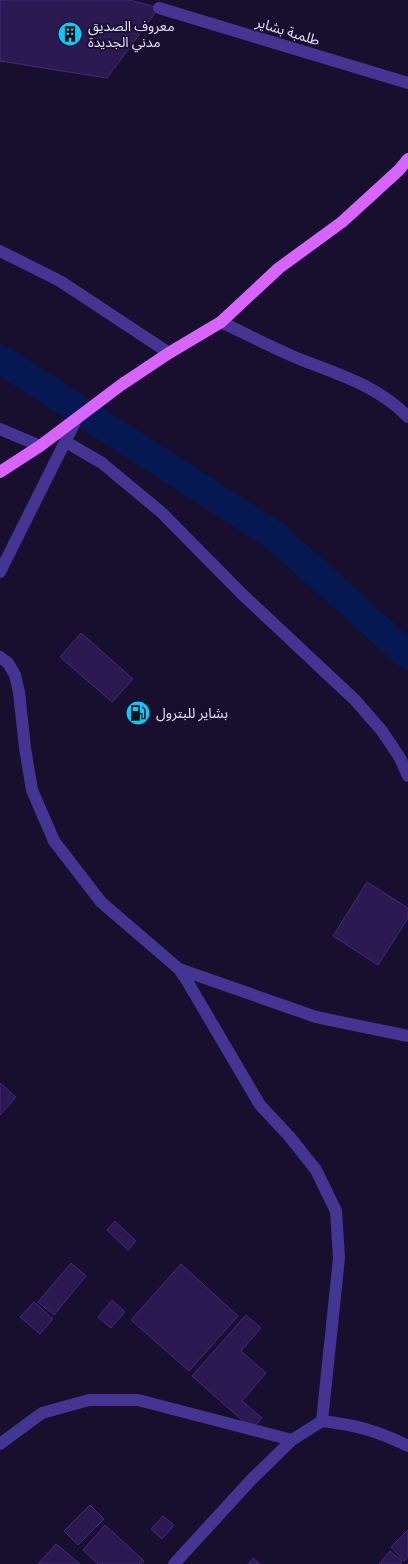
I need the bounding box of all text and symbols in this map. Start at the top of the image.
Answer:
street label: طلمبة بشاير [253,13,322,49]
place label: معروف الصديق مدني الجديدة [88,18,175,53]
building icon: معروف الصديق مدني الجديدة [57,21,83,47]
fuel station icon: بشاير للبترول [125,700,151,726]
place label: بشاير للبترول [156,705,228,722]

